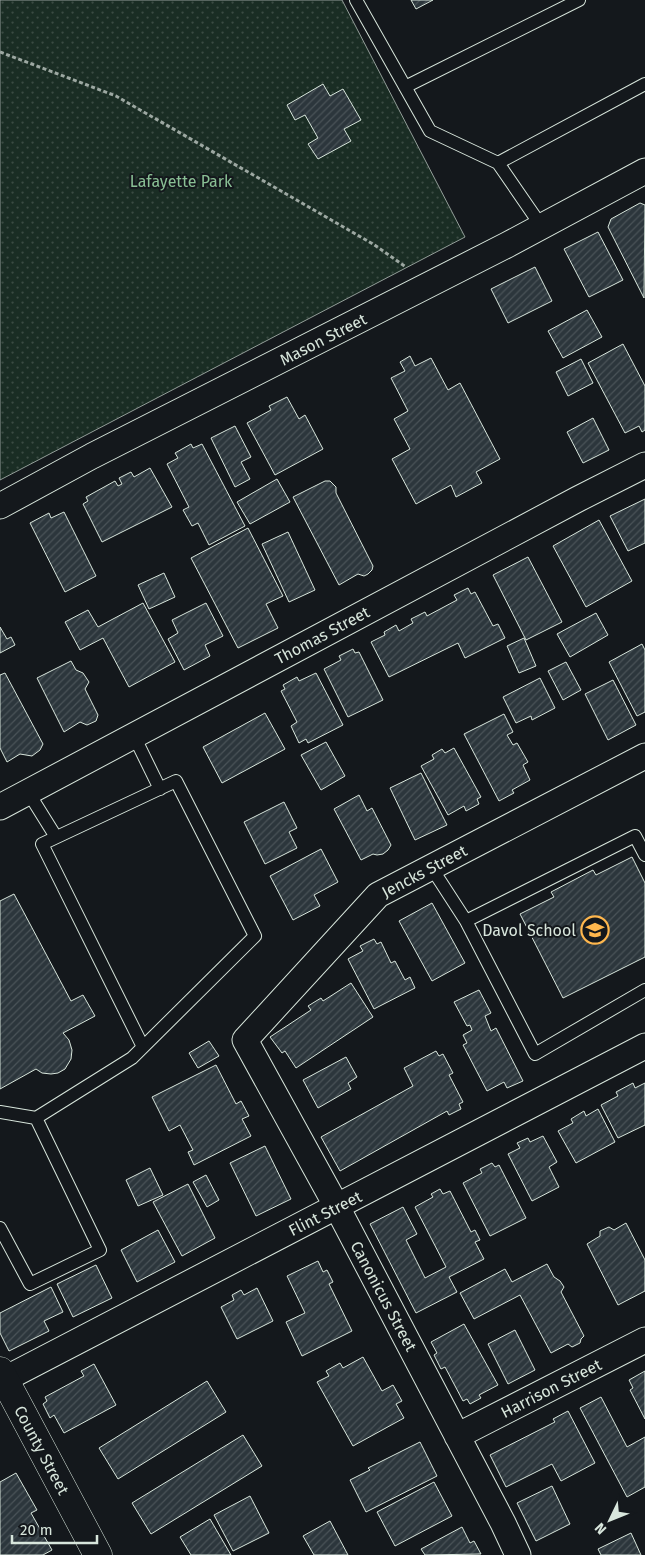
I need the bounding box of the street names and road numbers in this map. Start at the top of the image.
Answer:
street label: Mason Street [277,309,370,369]
street label: Thomas Street [272,602,373,668]
street label: Jencks Street [378,841,470,902]
street label: Flint Street [285,1187,365,1240]
street label: Canonicus Street [347,1238,421,1355]
street label: Harrison Street [498,1355,605,1422]
street label: County Street [10,1403,73,1498]

